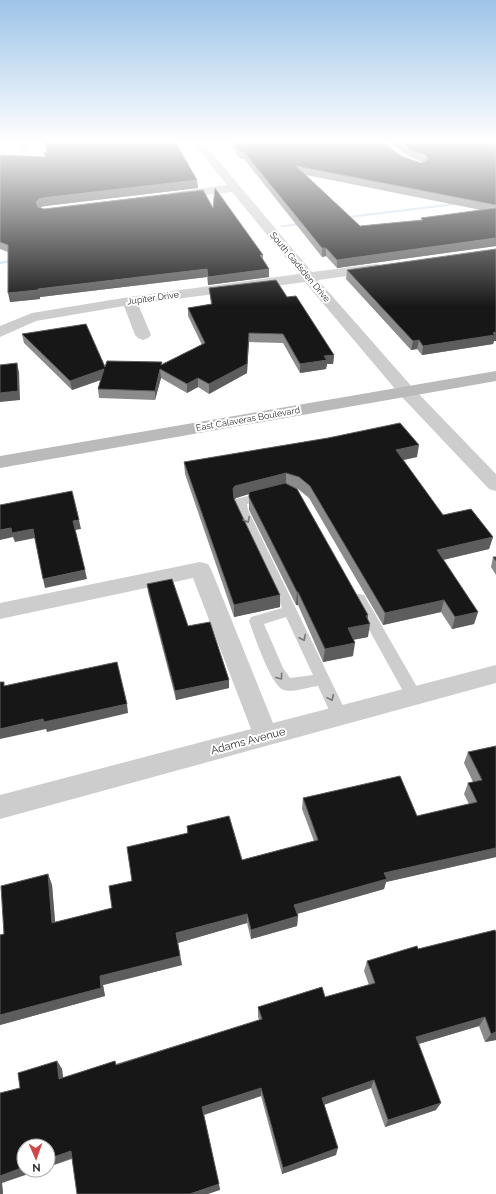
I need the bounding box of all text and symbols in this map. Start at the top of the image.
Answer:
street label: South Gadsden Drive [268,230,333,304]
street label: Jupiter Drive [127,289,180,307]
street label: East Calaveras Boulevard [195,405,301,433]
one-way arrow [242,516,250,524]
one-way arrow [298,634,305,641]
one-way arrow [275,672,282,679]
one-way arrow [326,693,334,701]
street label: Adams Avenue [209,725,287,757]
north arrow [16,1138,56,1178]
text: N [32,1161,41,1174]

